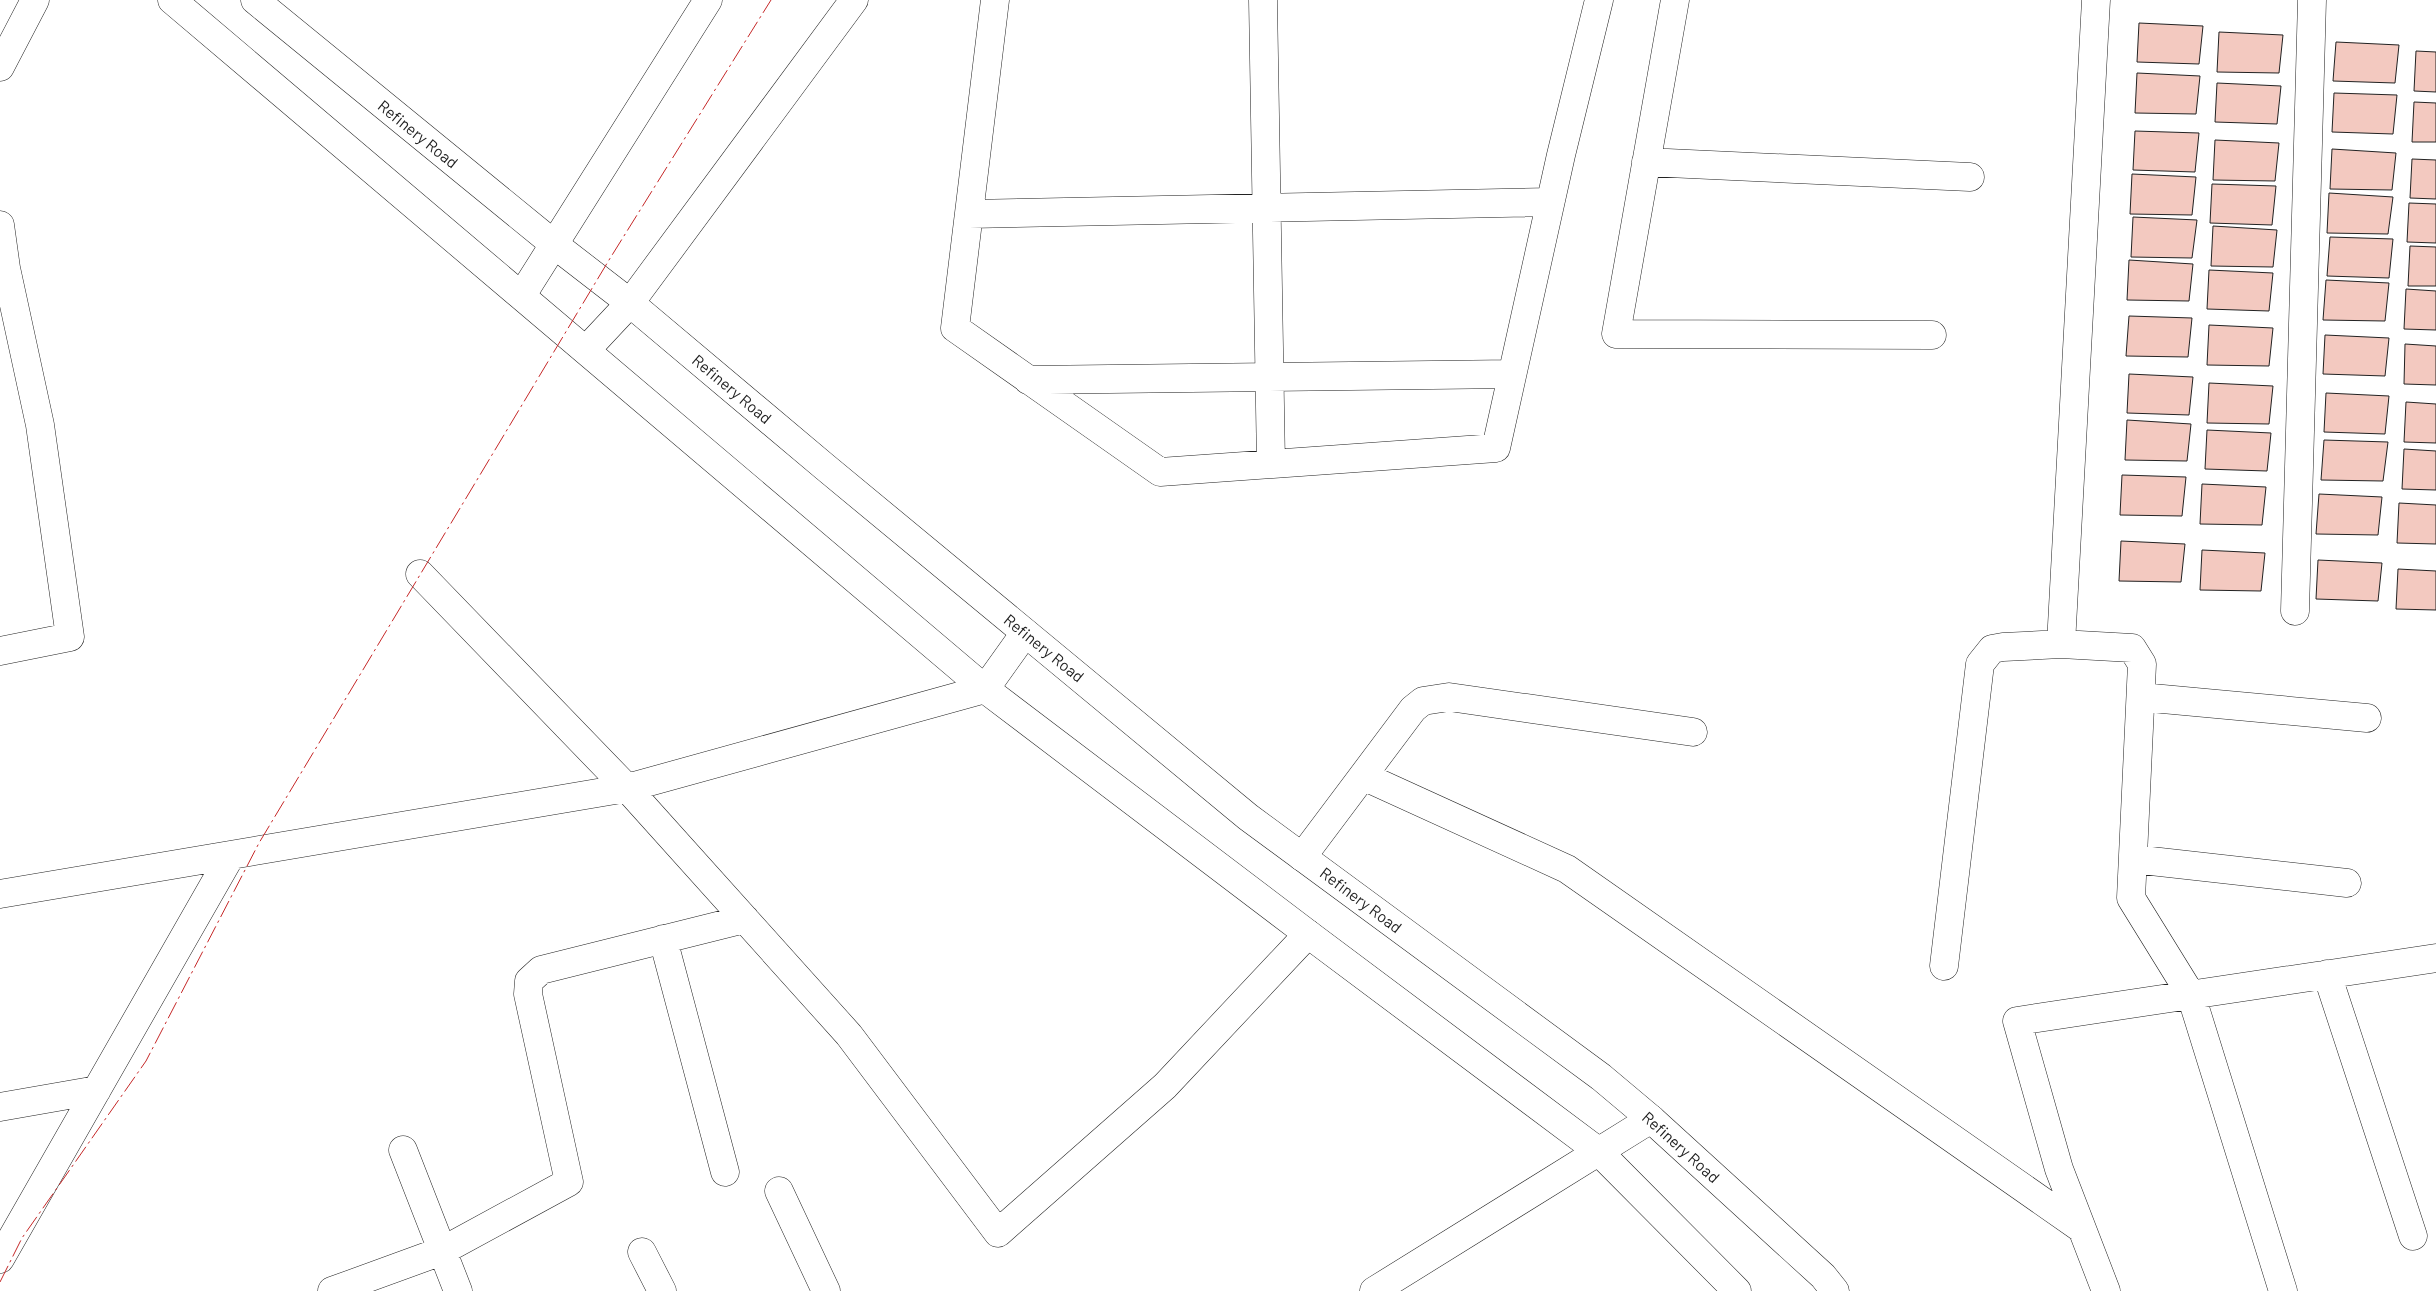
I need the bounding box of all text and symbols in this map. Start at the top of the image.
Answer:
street label: Refinery Road [375,96,462,172]
street label: Refinery Road [689,350,776,427]
street label: Refinery Road [1001,610,1088,686]
street label: Refinery Road [1317,863,1406,936]
street label: Refinery Road [1639,1107,1724,1186]

